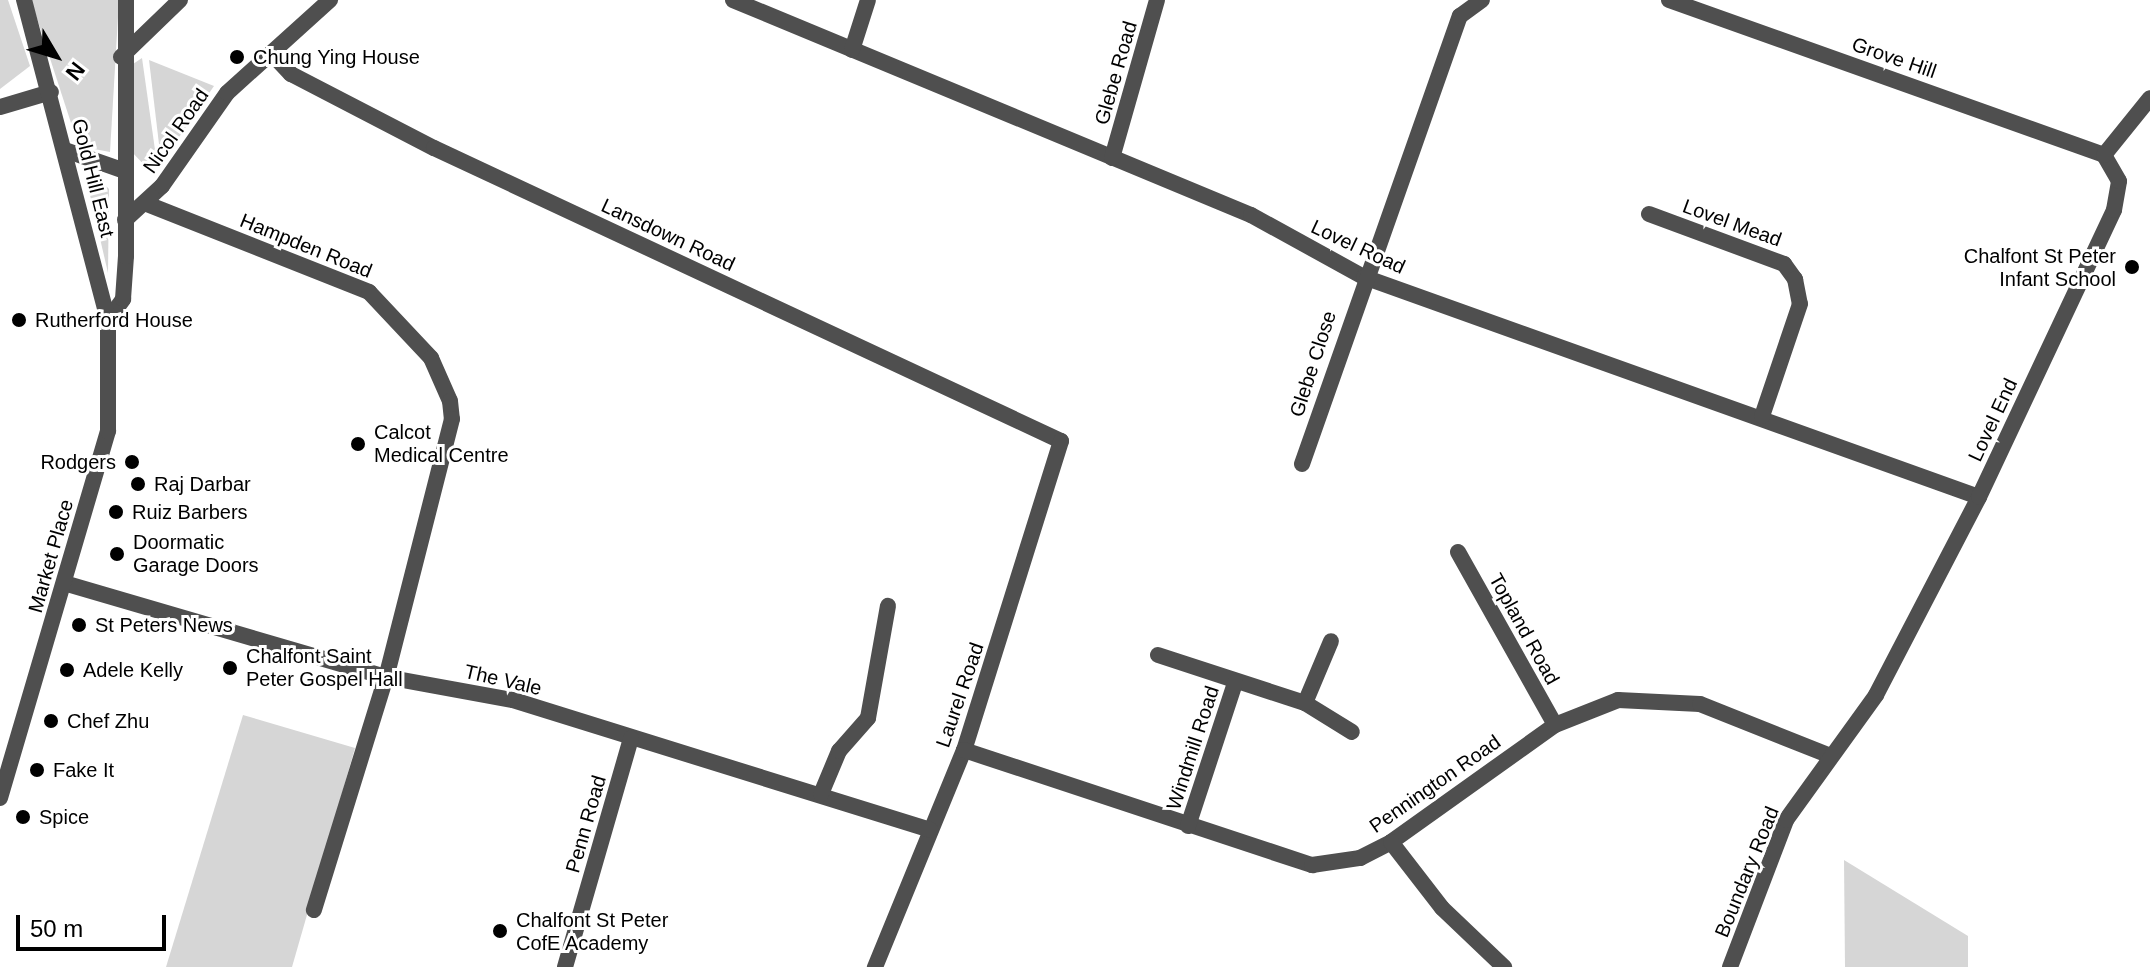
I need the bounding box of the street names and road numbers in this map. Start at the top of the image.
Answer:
street label: Glebe Road [1090,18,1142,128]
street label: Grove Hill [1849,32,1939,84]
street label: Nicol Road [138,84,214,178]
street label: Gold Hill East [67,116,119,240]
street label: Lansdown Road [597,194,739,276]
street label: Lovel Mead [1679,194,1785,252]
street label: Hampden Road [237,209,375,283]
street label: Lovel Road [1307,215,1409,279]
street label: Glebe Close [1285,308,1341,420]
street label: Lovel End [1963,375,2023,465]
street label: Market Place [23,497,79,615]
street label: Topland Road [1484,569,1564,689]
street label: Laurel Road [931,640,989,750]
street label: The Vale [462,659,544,701]
street label: Windmill Road [1162,683,1224,813]
street label: Pennington Road [1365,730,1505,838]
street label: Penn Road [561,773,611,875]
street label: Boundary Road [1710,803,1784,941]

